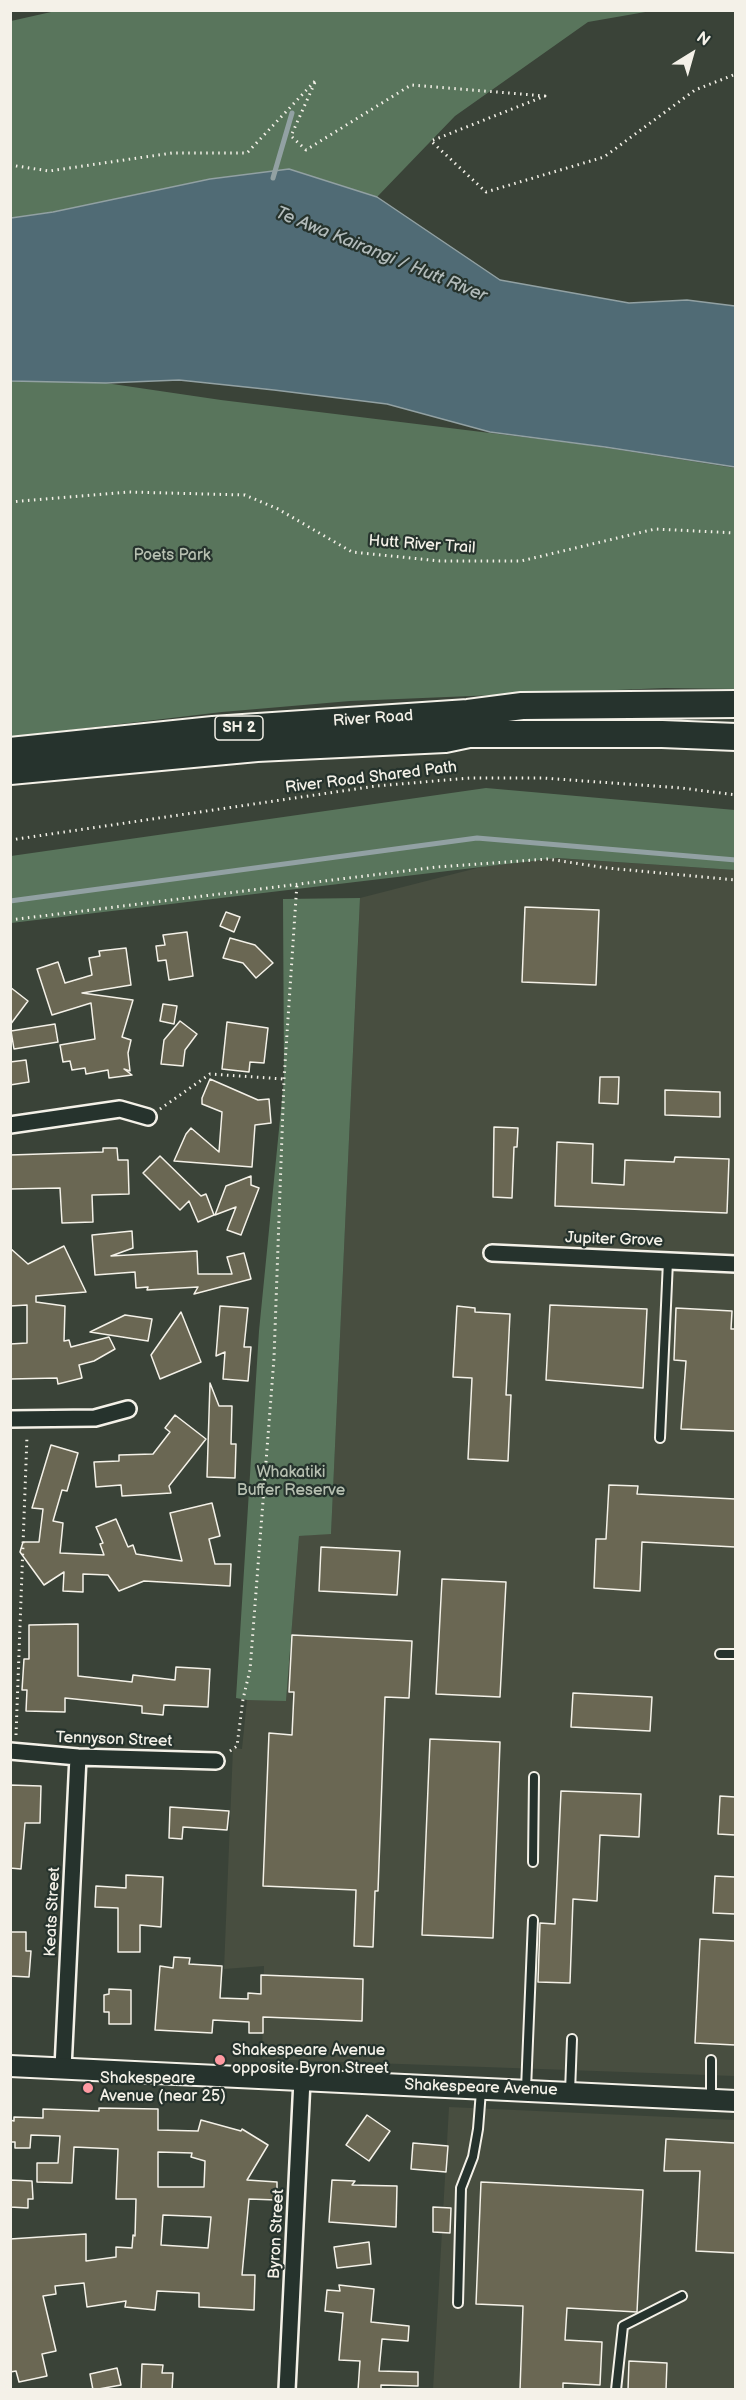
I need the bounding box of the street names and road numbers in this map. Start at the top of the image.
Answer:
street label: Hutt River Trail [368,532,476,558]
street label: River Road [332,707,414,731]
road number: SH 2 [215,716,263,740]
street label: River Road Shared Path [284,758,458,798]
street label: Jupiter Grove [565,1229,663,1251]
street label: Tennyson Street [55,1728,173,1752]
street label: Keats Street [41,1867,65,1957]
street label: Shakespeare Avenue [404,2076,558,2100]
street label: Byron Street [265,2189,289,2279]

